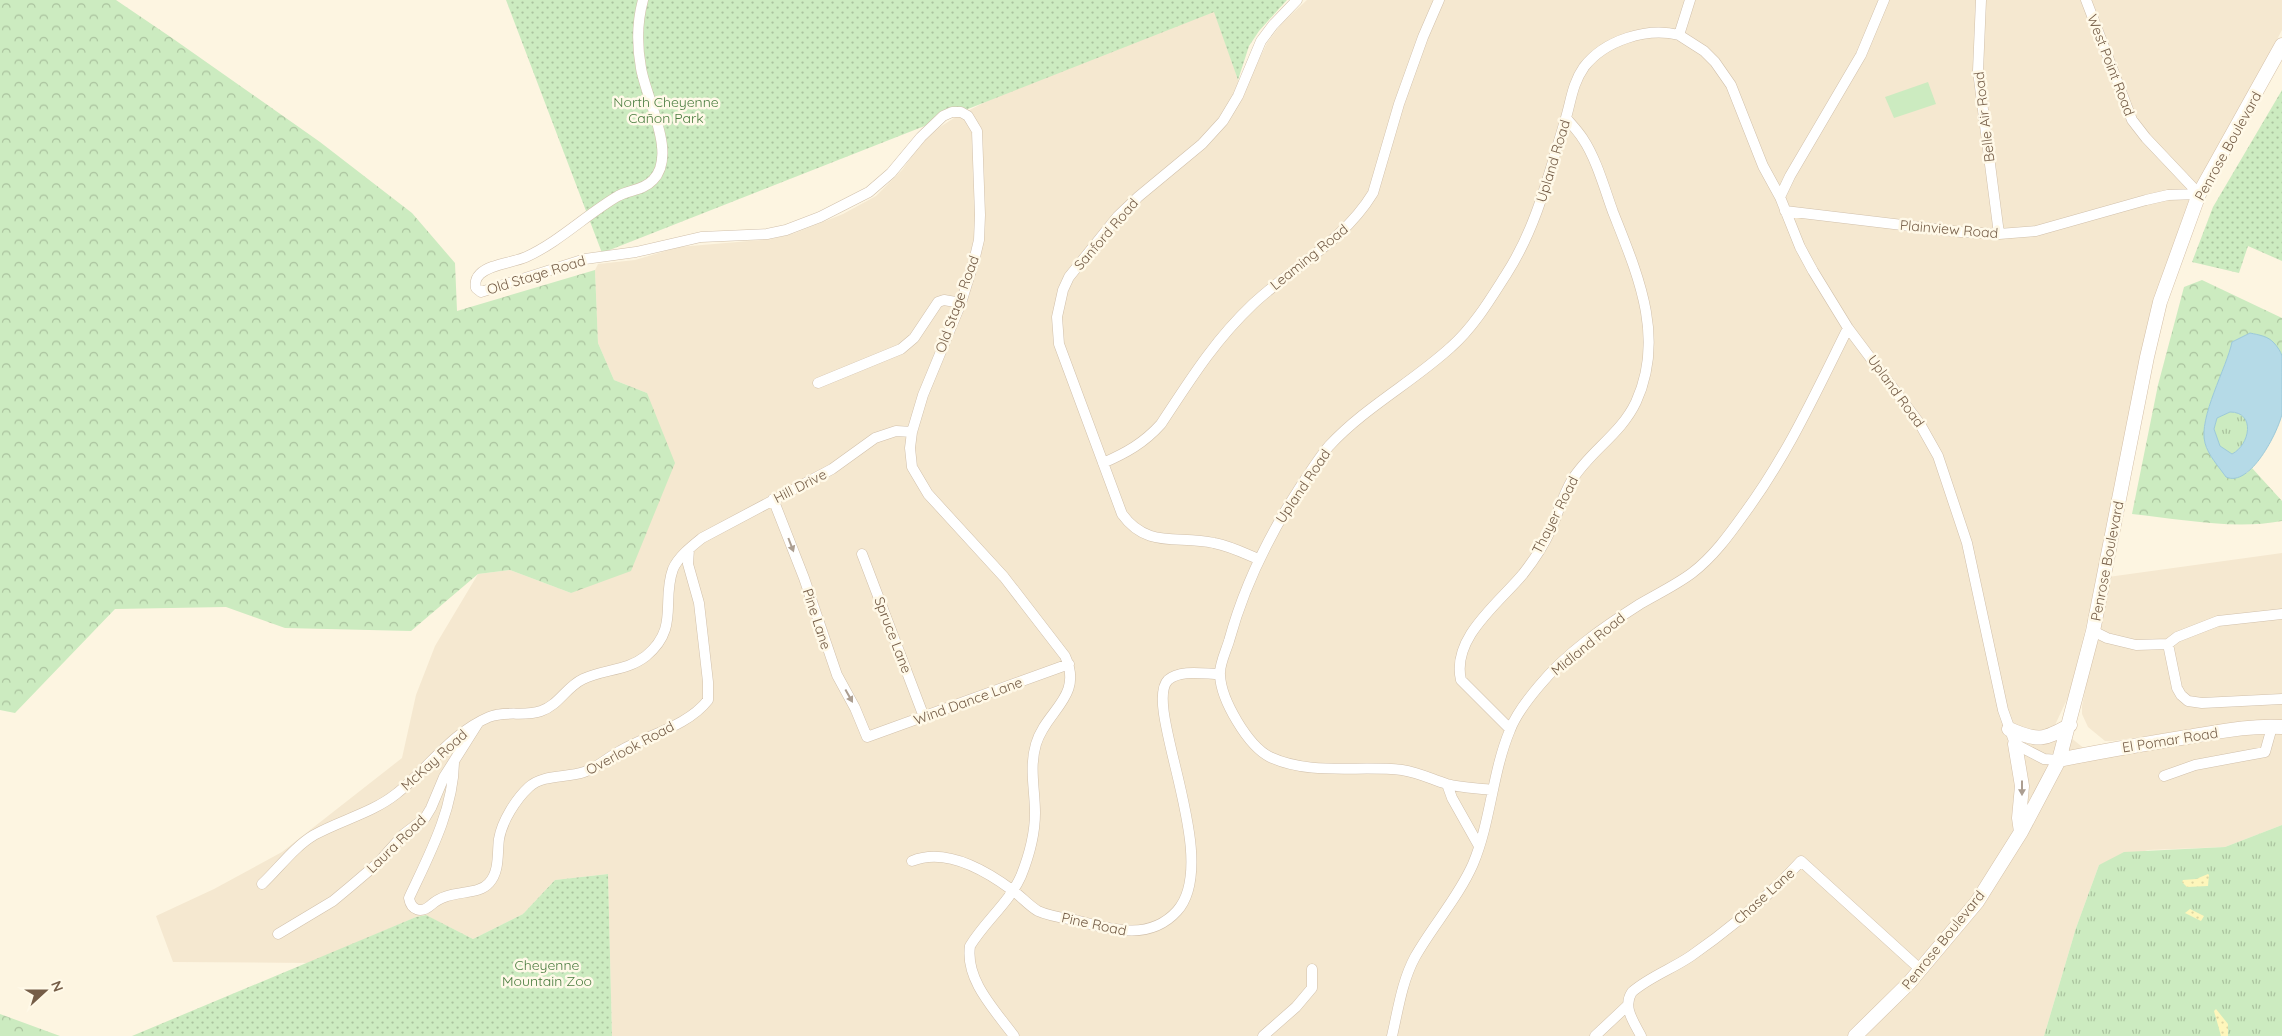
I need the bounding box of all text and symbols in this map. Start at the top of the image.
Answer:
street label: West Point Road [2083,12,2139,118]
street label: Belle Air Road [1970,71,1998,163]
street label: Penrose Boulevard [2191,88,2265,204]
park label: North Cheyenne Cañon Park [613,93,719,127]
street label: Upland Road [1532,118,1574,204]
street label: Sanford Road [1070,194,1142,274]
street label: Plainview Road [1899,216,1999,242]
street label: Leaming Road [1266,220,1352,294]
street label: Old Stage Road [485,251,587,299]
street label: Old Stage Road [931,253,983,355]
street label: Upland Road [1864,351,1928,431]
street label: Upland Road [1272,446,1334,526]
street label: Hill Drive [770,465,830,507]
street label: Thayer Road [1528,473,1582,557]
street label: Penrose Boulevard [2087,499,2127,623]
one-way arrow [788,537,795,552]
street label: Pine Lane [799,586,835,652]
street label: Spruce Lane [870,594,916,676]
street label: Midland Road [1547,609,1629,679]
street label: Wind Dance Lane [911,673,1025,729]
one-way arrow [844,689,853,703]
street label: Overlook Road [583,717,677,779]
street label: El Pomar Road [2121,724,2219,756]
street label: McKay Road [397,725,471,795]
one-way arrow [2018,780,2026,796]
street label: Laura Road [362,811,430,877]
street label: Chase Lane [1730,864,1798,928]
street label: Penrose Boulevard [1898,887,1988,993]
street label: Pine Road [1060,908,1128,940]
park label: Cheyenne Mountain Zoo [502,956,592,990]
north arrow [20,966,70,1016]
text: N [47,978,67,994]

